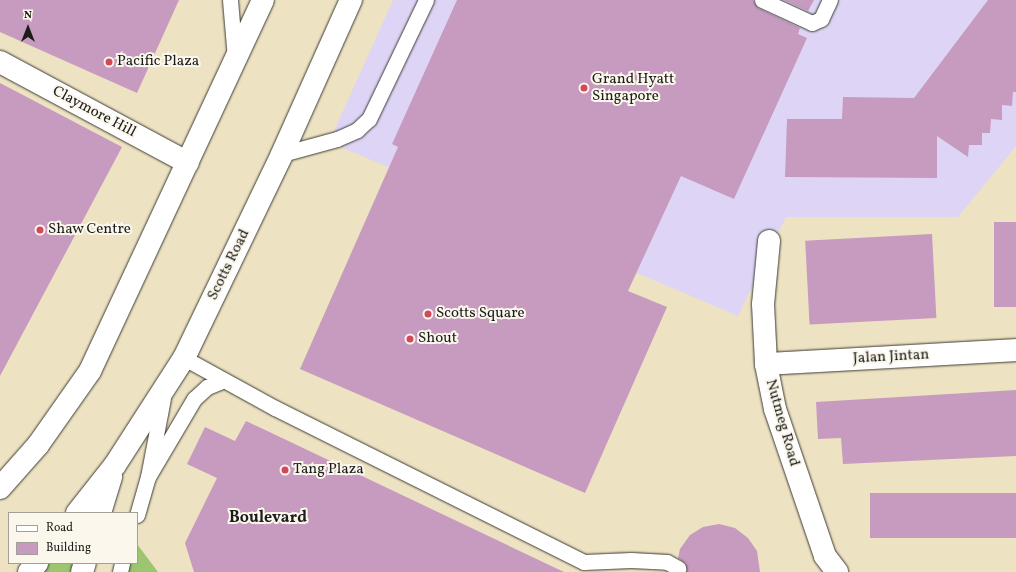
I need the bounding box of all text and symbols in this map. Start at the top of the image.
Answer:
north arrow [8,8,48,48]
text: N [24,8,32,23]
place label: Pacific Plaza [117,53,199,71]
marker: Pacific Plaza [104,57,114,67]
place label: Grand Hyatt Singapore [592,70,674,105]
street label: Claymore Hill [49,82,139,142]
marker: Grand Hyatt Singapore [579,83,589,93]
place label: Shaw Centre [48,221,131,239]
marker: Shaw Centre [35,225,45,235]
street label: Scotts Road [204,227,254,303]
place label: Scotts Square [436,305,525,323]
marker: Scotts Square [423,309,433,319]
place label: Shout [418,330,457,348]
marker: Shout [405,334,415,344]
street label: Jalan Jintan [852,346,930,368]
street label: Nutmeg Road [761,377,803,469]
place label: Tang Plaza [293,461,364,479]
marker: Tang Plaza [280,465,290,475]
district label: Boulevard [229,508,307,528]
legend [8,512,138,564]
text: Road [46,520,73,536]
text: Building [46,540,91,556]

